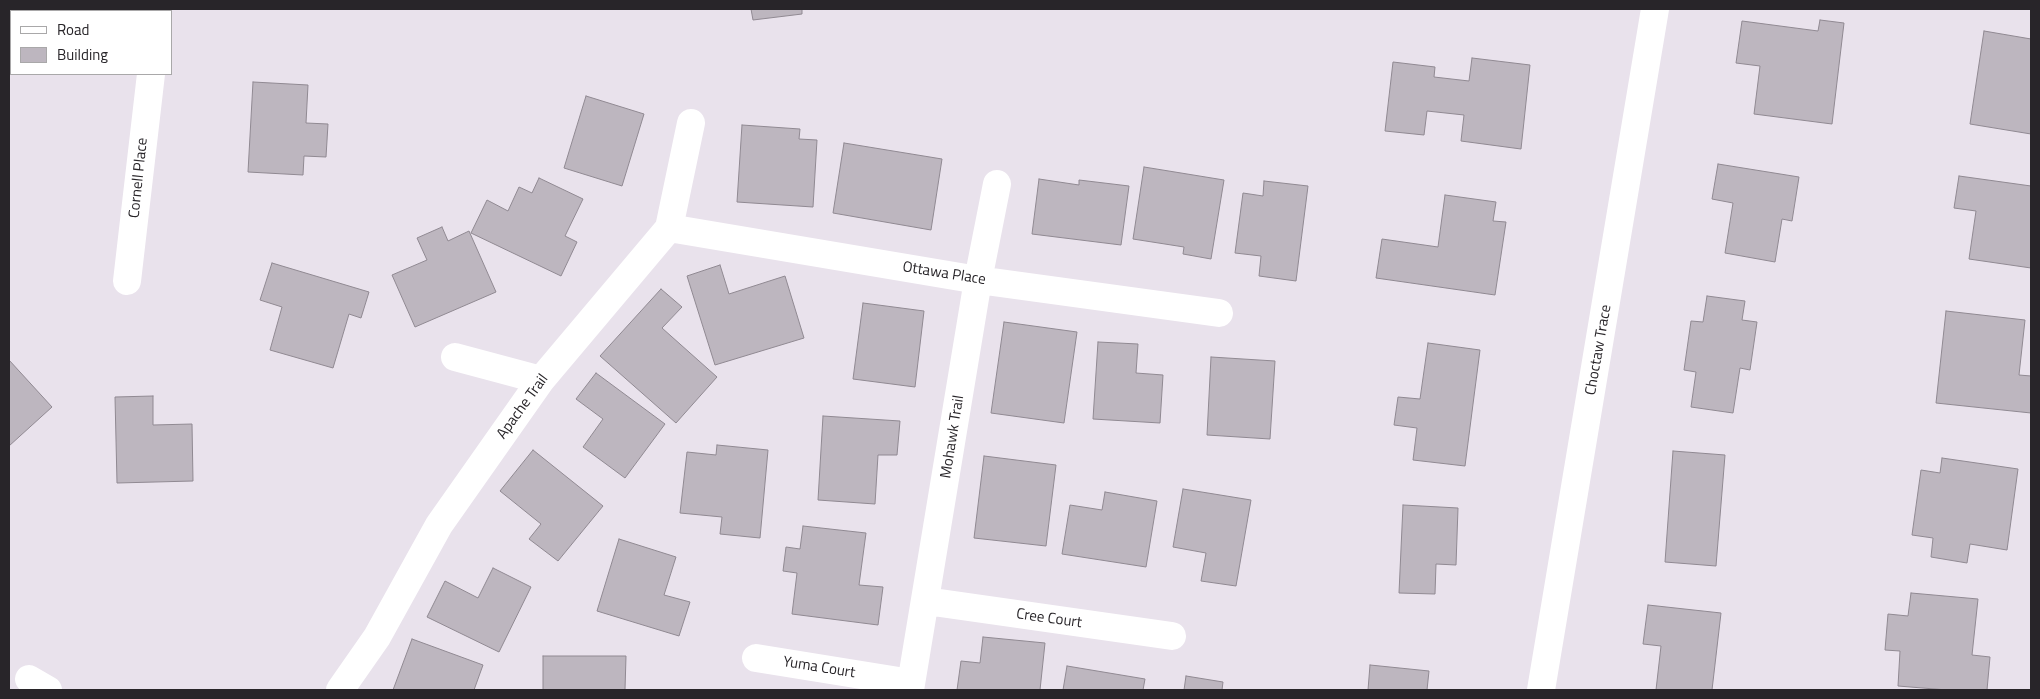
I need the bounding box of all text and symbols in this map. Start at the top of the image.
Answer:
legend [10,10,172,75]
text: Road [57,18,89,41]
text: Building [57,43,108,66]
street label: Cornell Place [126,137,152,219]
street label: Ottawa Place [901,259,987,289]
street label: Choctaw Trace [1582,303,1616,397]
street label: Apache Trail [493,371,553,443]
street label: Mohawk Trail [938,394,968,480]
street label: Cree Court [1015,605,1083,633]
street label: Yuma Court [782,653,856,683]

